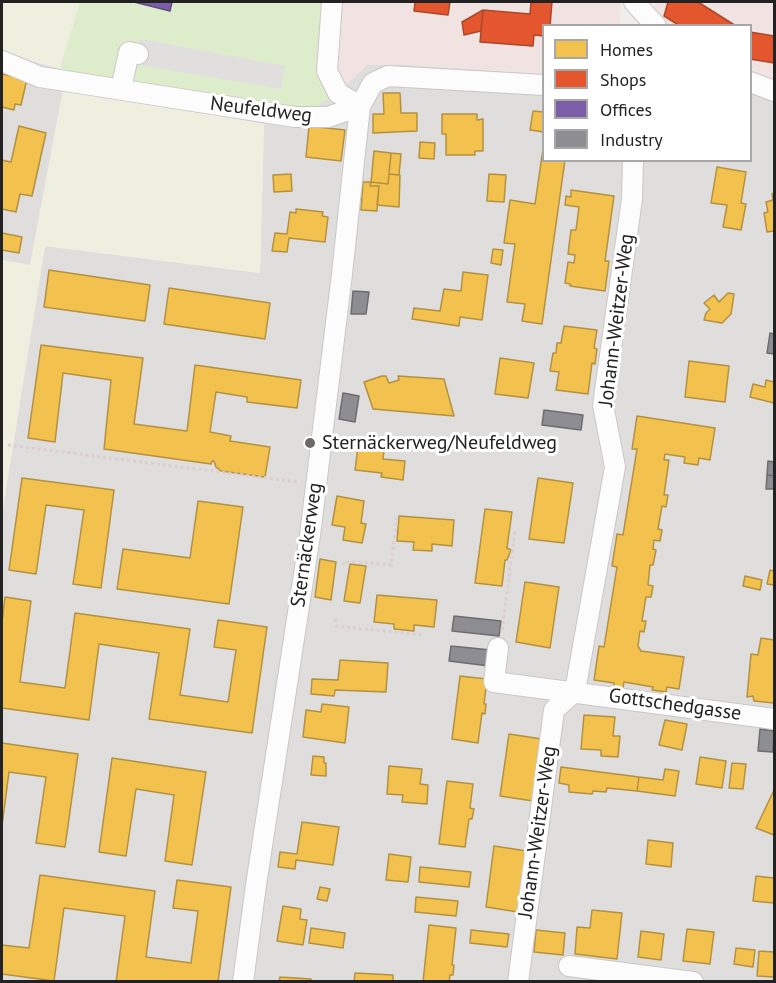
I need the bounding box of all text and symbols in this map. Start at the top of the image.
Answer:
legend [542,24,752,162]
text: Homes [600,38,653,61]
text: Shops [600,68,646,91]
street label: Neufeldweg [209,92,313,128]
text: Offices [600,98,652,121]
text: Industry [600,128,663,151]
street label: Johann-Weitzer-Weg [595,232,639,408]
place label: Sternäckerweg/Neufeldweg [322,431,557,455]
marker: Sternäckerweg/Neufeldweg [303,436,317,450]
street label: Sternäckerweg [286,481,328,609]
street label: Gottschedgasse [607,684,743,726]
street label: Johann-Weitzer-Weg [514,744,562,920]

